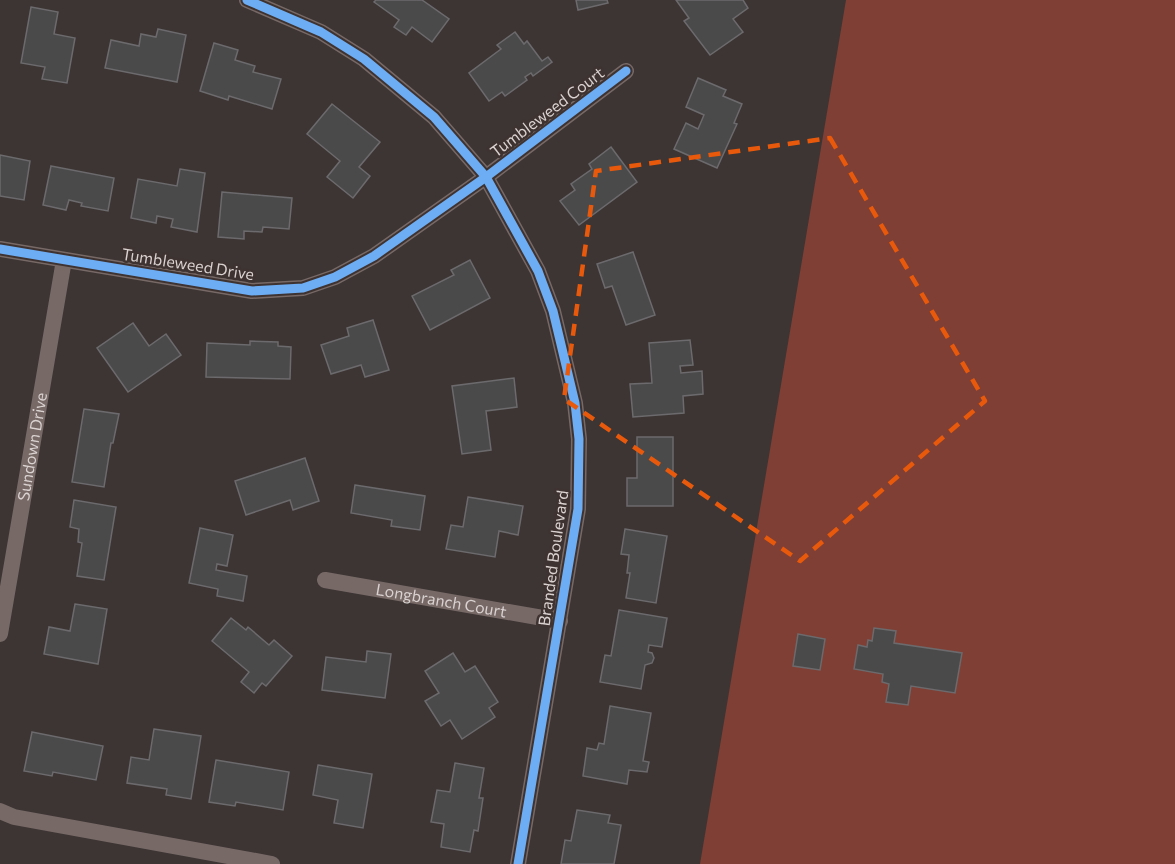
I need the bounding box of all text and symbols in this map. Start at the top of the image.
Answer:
street label: Tumbleweed Court [486,62,608,161]
street label: Tumbleweed Drive [120,244,256,283]
street label: Sundown Drive [13,391,50,502]
street label: Branded Boulevard [534,489,571,627]
street label: Longbranch Court [374,579,509,621]

